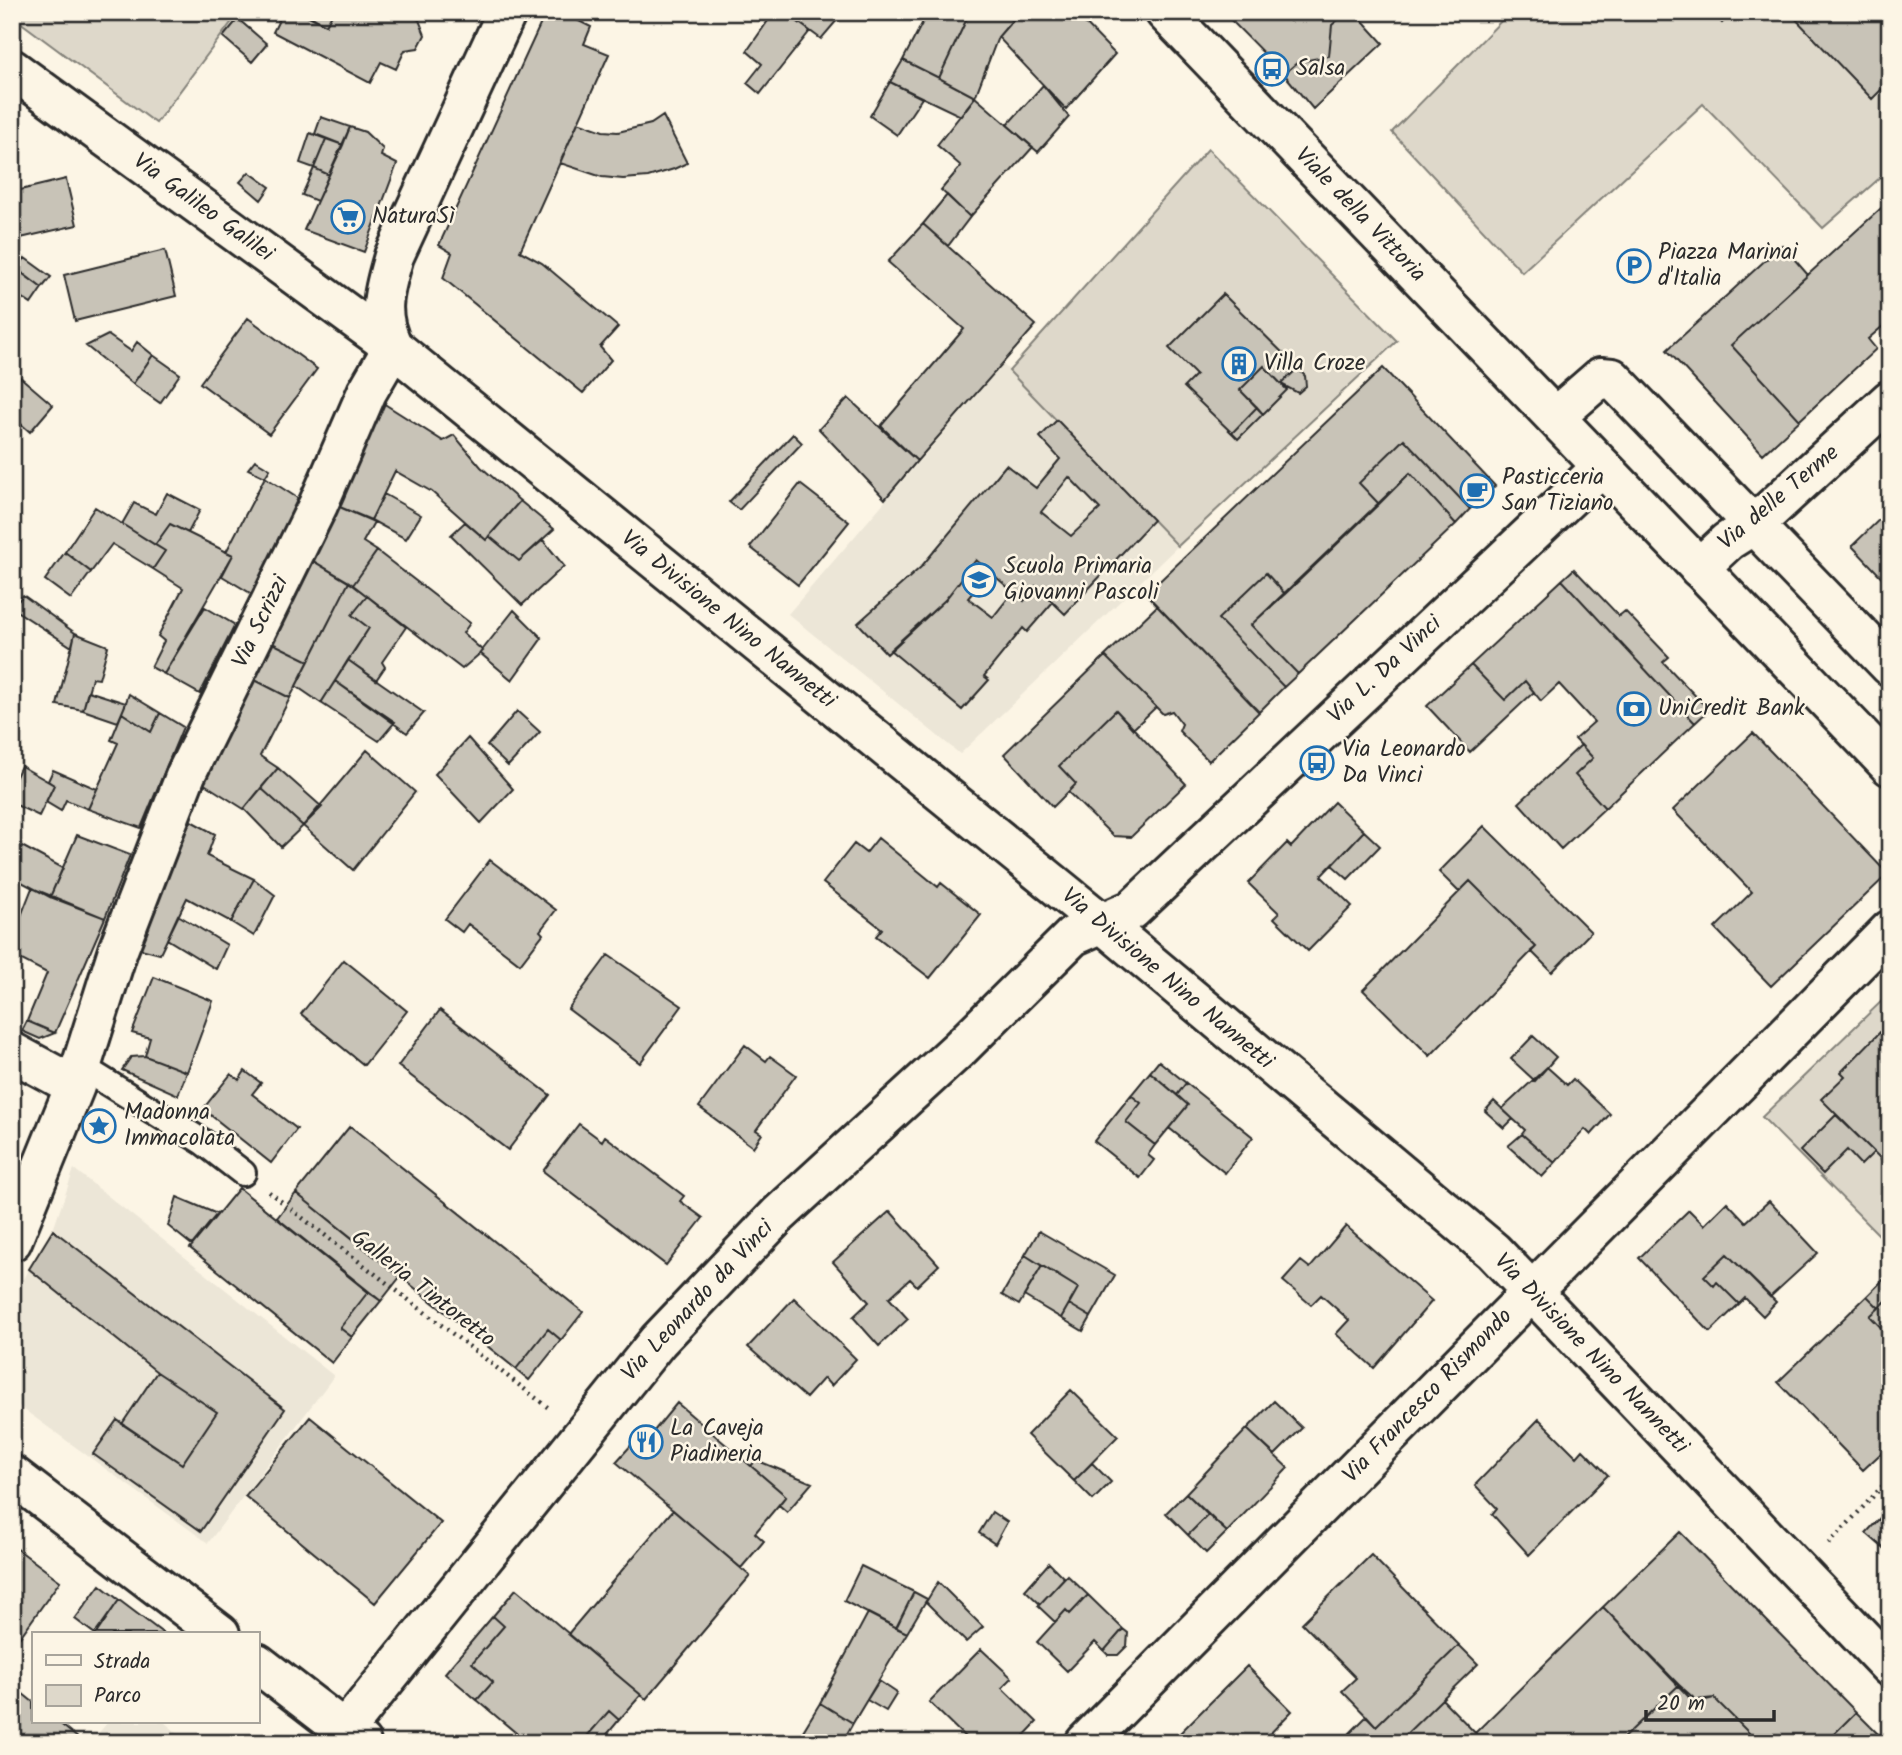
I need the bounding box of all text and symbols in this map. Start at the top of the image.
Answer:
bus stop icon: Salsa [1253,50,1291,88]
place label: Salsa [1296,51,1345,87]
street label: Viale della Vittoria [1286,139,1434,291]
street label: Via Galileo Galilei [125,144,282,272]
supermarket icon: NaturaSì [329,198,367,236]
place label: NaturaSì [372,199,455,235]
place label: Piazza Marinai d'Italia [1658,235,1799,297]
parking icon: Piazza Marinai d'Italia [1615,247,1653,285]
building icon: Villa Croze [1220,345,1258,383]
place label: Villa Croze [1264,346,1365,382]
street label: Via delle Terme [1710,436,1848,560]
place label: Pasticceria San Tiziano [1502,460,1613,522]
cafe icon: Pasticceria San Tiziano [1458,472,1496,510]
street label: Via Divisione Nino Nannetti [612,522,845,719]
place label: Scuola Primaria Giovanni Pascoli [1004,549,1160,611]
school or university icon: Scuola Primaria Giovanni Pascoli [960,561,998,599]
street label: Via Scrizzi [223,568,300,674]
street label: Via L. Da Vinci [1320,606,1452,733]
bank icon: UniCredit Bank [1615,690,1653,728]
place label: UniCredit Bank [1658,691,1805,727]
place label: Via Leonardo Da Vinci [1342,732,1466,794]
bus stop icon: Via Leonardo Da Vinci [1298,744,1336,782]
street label: Via Divisione Nino Nannetti [1053,879,1282,1080]
place label: Madonna Immacolata [124,1095,235,1157]
place icon: Madonna Immacolata [80,1107,118,1145]
street label: Via Leonardo da Vinci [613,1211,784,1390]
street label: Galleria Tintoretto [343,1221,503,1357]
street label: Via Divisione Nino Nannetti [1485,1245,1698,1464]
street label: Via Francesco Rismondo [1334,1300,1522,1492]
place label: La Caveja Piadineria [670,1411,764,1473]
restaurant icon: La Caveja Piadineria [627,1423,665,1461]
legend [32,1632,259,1724]
text: Strada [94,1646,150,1679]
scale bar [1646,1678,1774,1722]
text: Parco [94,1680,141,1713]
text: 20 m [1657,1688,1705,1721]

